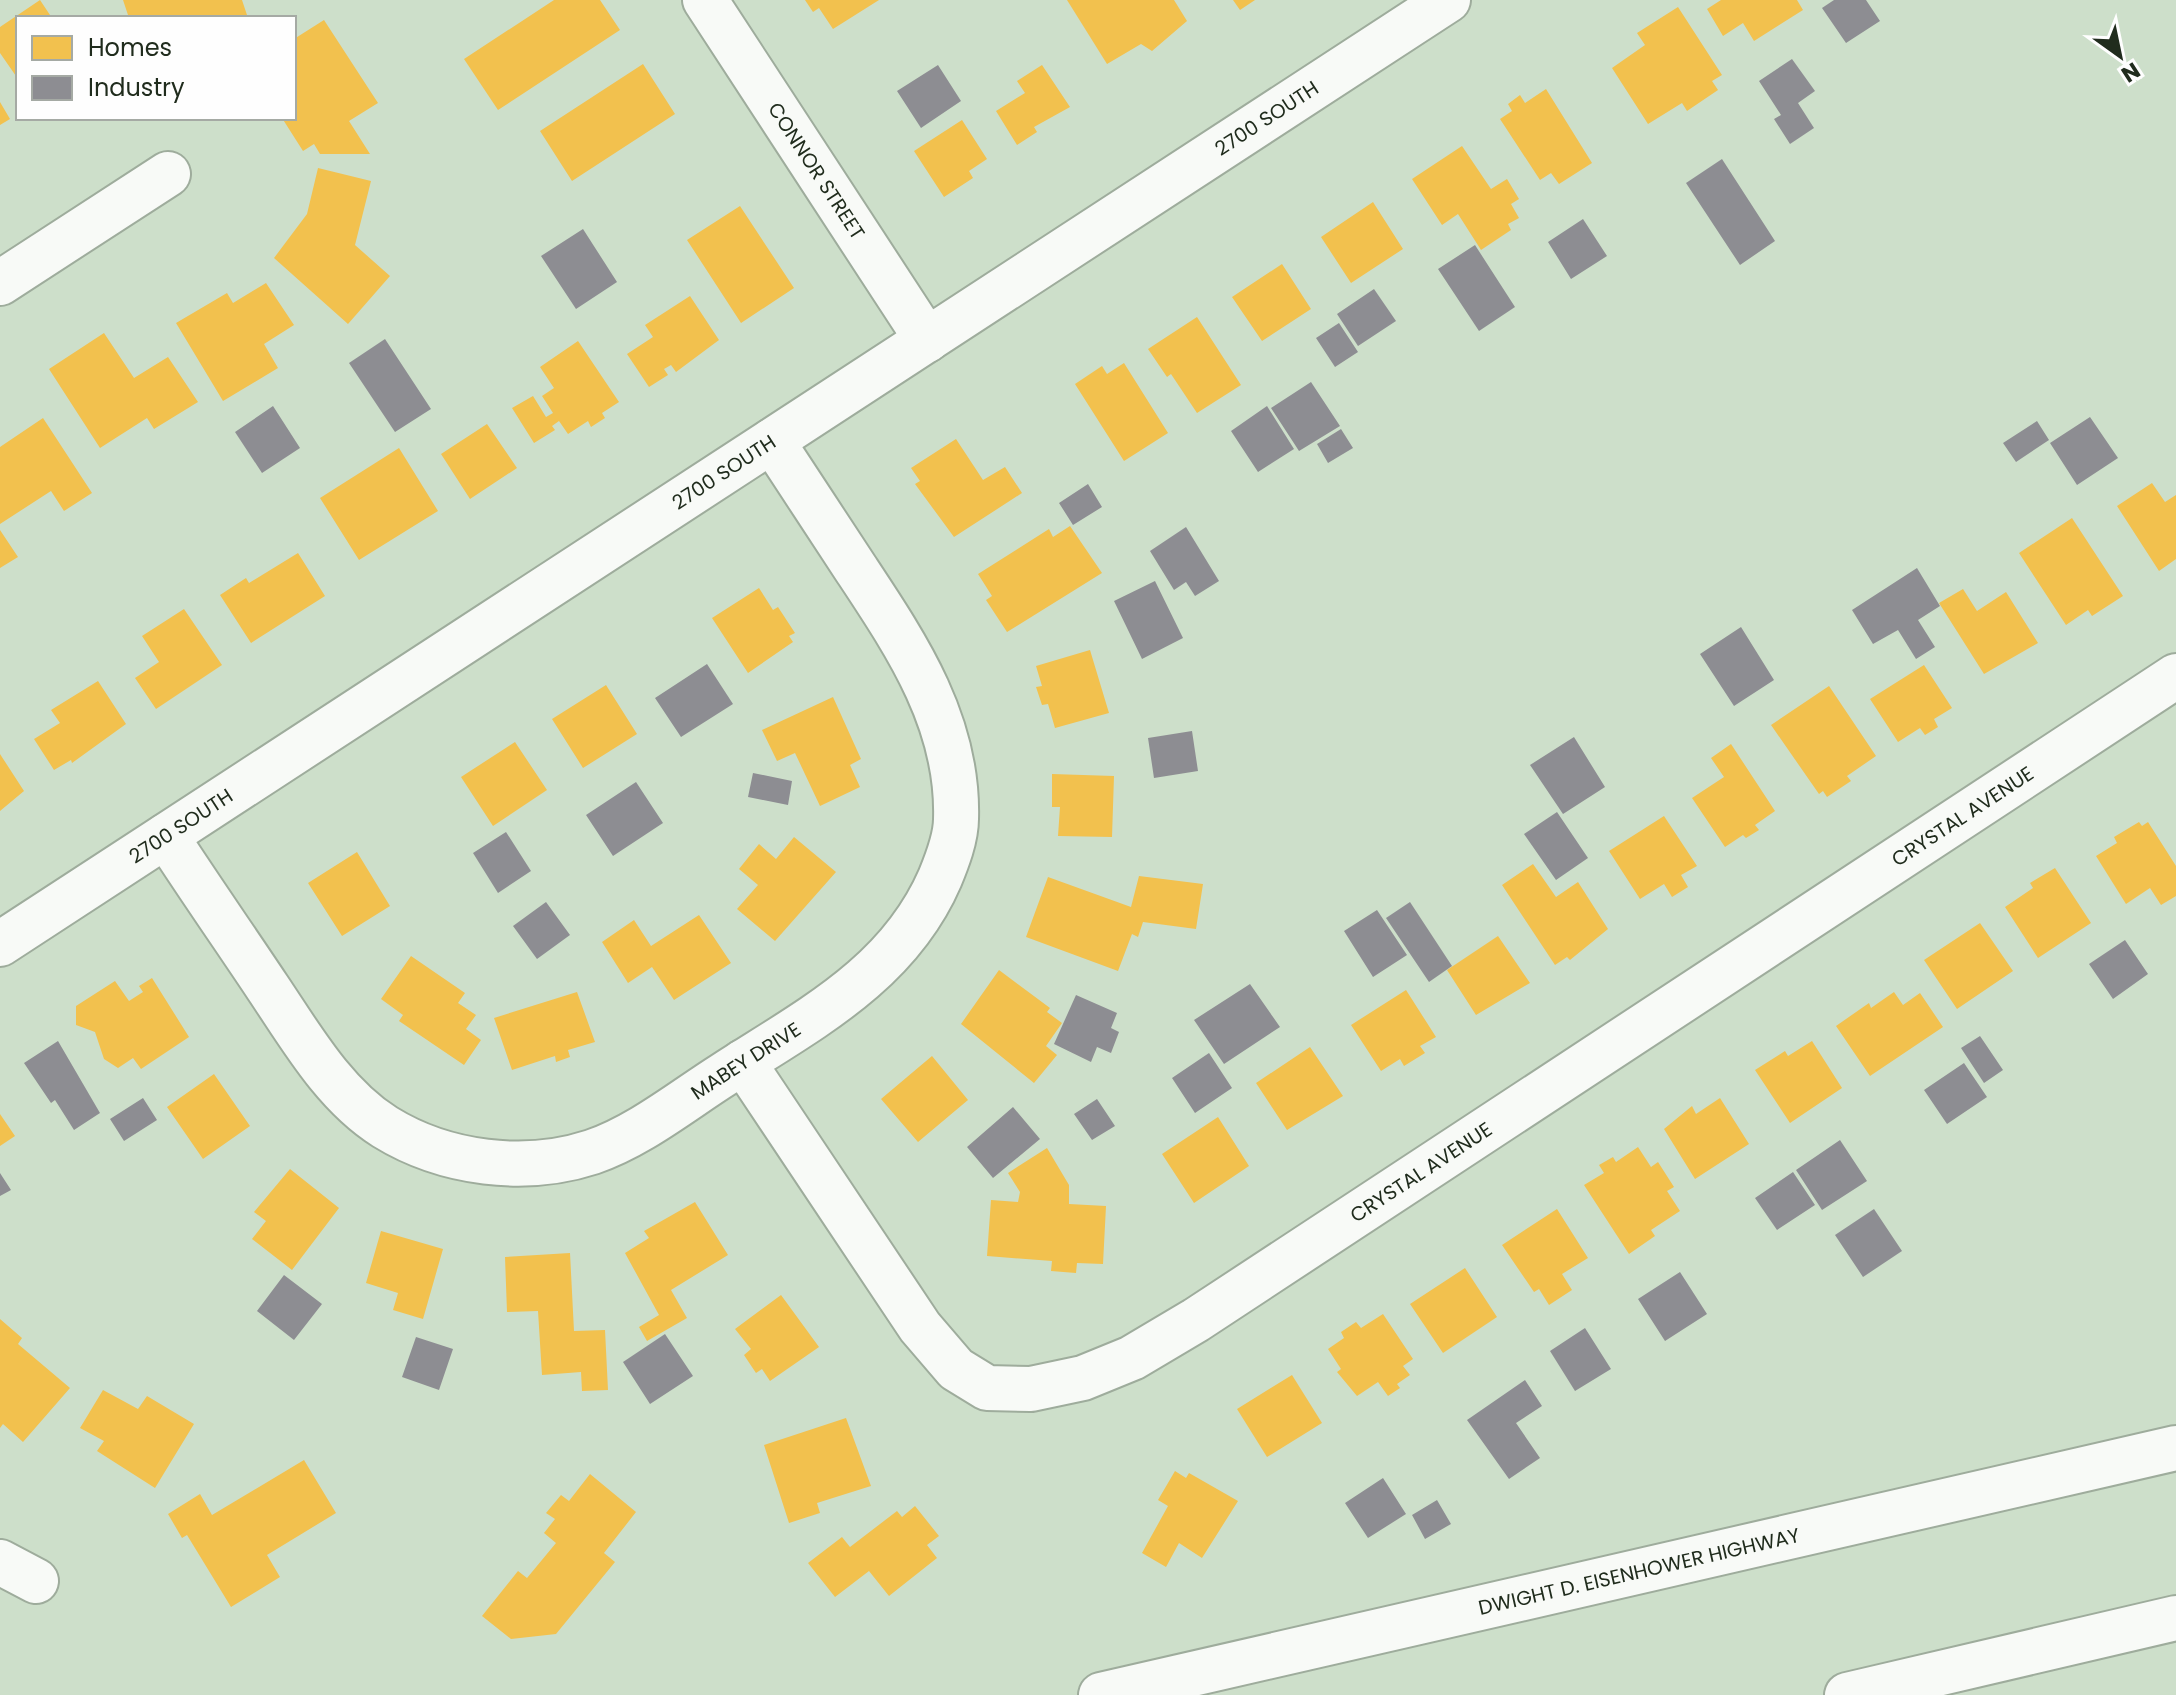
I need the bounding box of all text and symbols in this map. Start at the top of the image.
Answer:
legend [16,16,296,120]
north arrow [2080,16,2160,96]
text: Homes [88,31,172,64]
text: N [2115,55,2146,90]
text: Industry [88,71,185,104]
street label: 2700 SOUTH [1209,74,1324,162]
street label: CONNOR STREET [761,97,872,245]
street label: 2700 SOUTH [666,428,781,516]
street label: CRYSTAL AVENUE [1886,759,2039,873]
street label: 2700 SOUTH [124,782,238,870]
street label: MABEY DRIVE [685,1015,806,1106]
street label: CRYSTAL AVENUE [1345,1115,1497,1229]
street label: DWIGHT D. EISENHOWER HIGHWAY [1476,1521,1803,1622]

